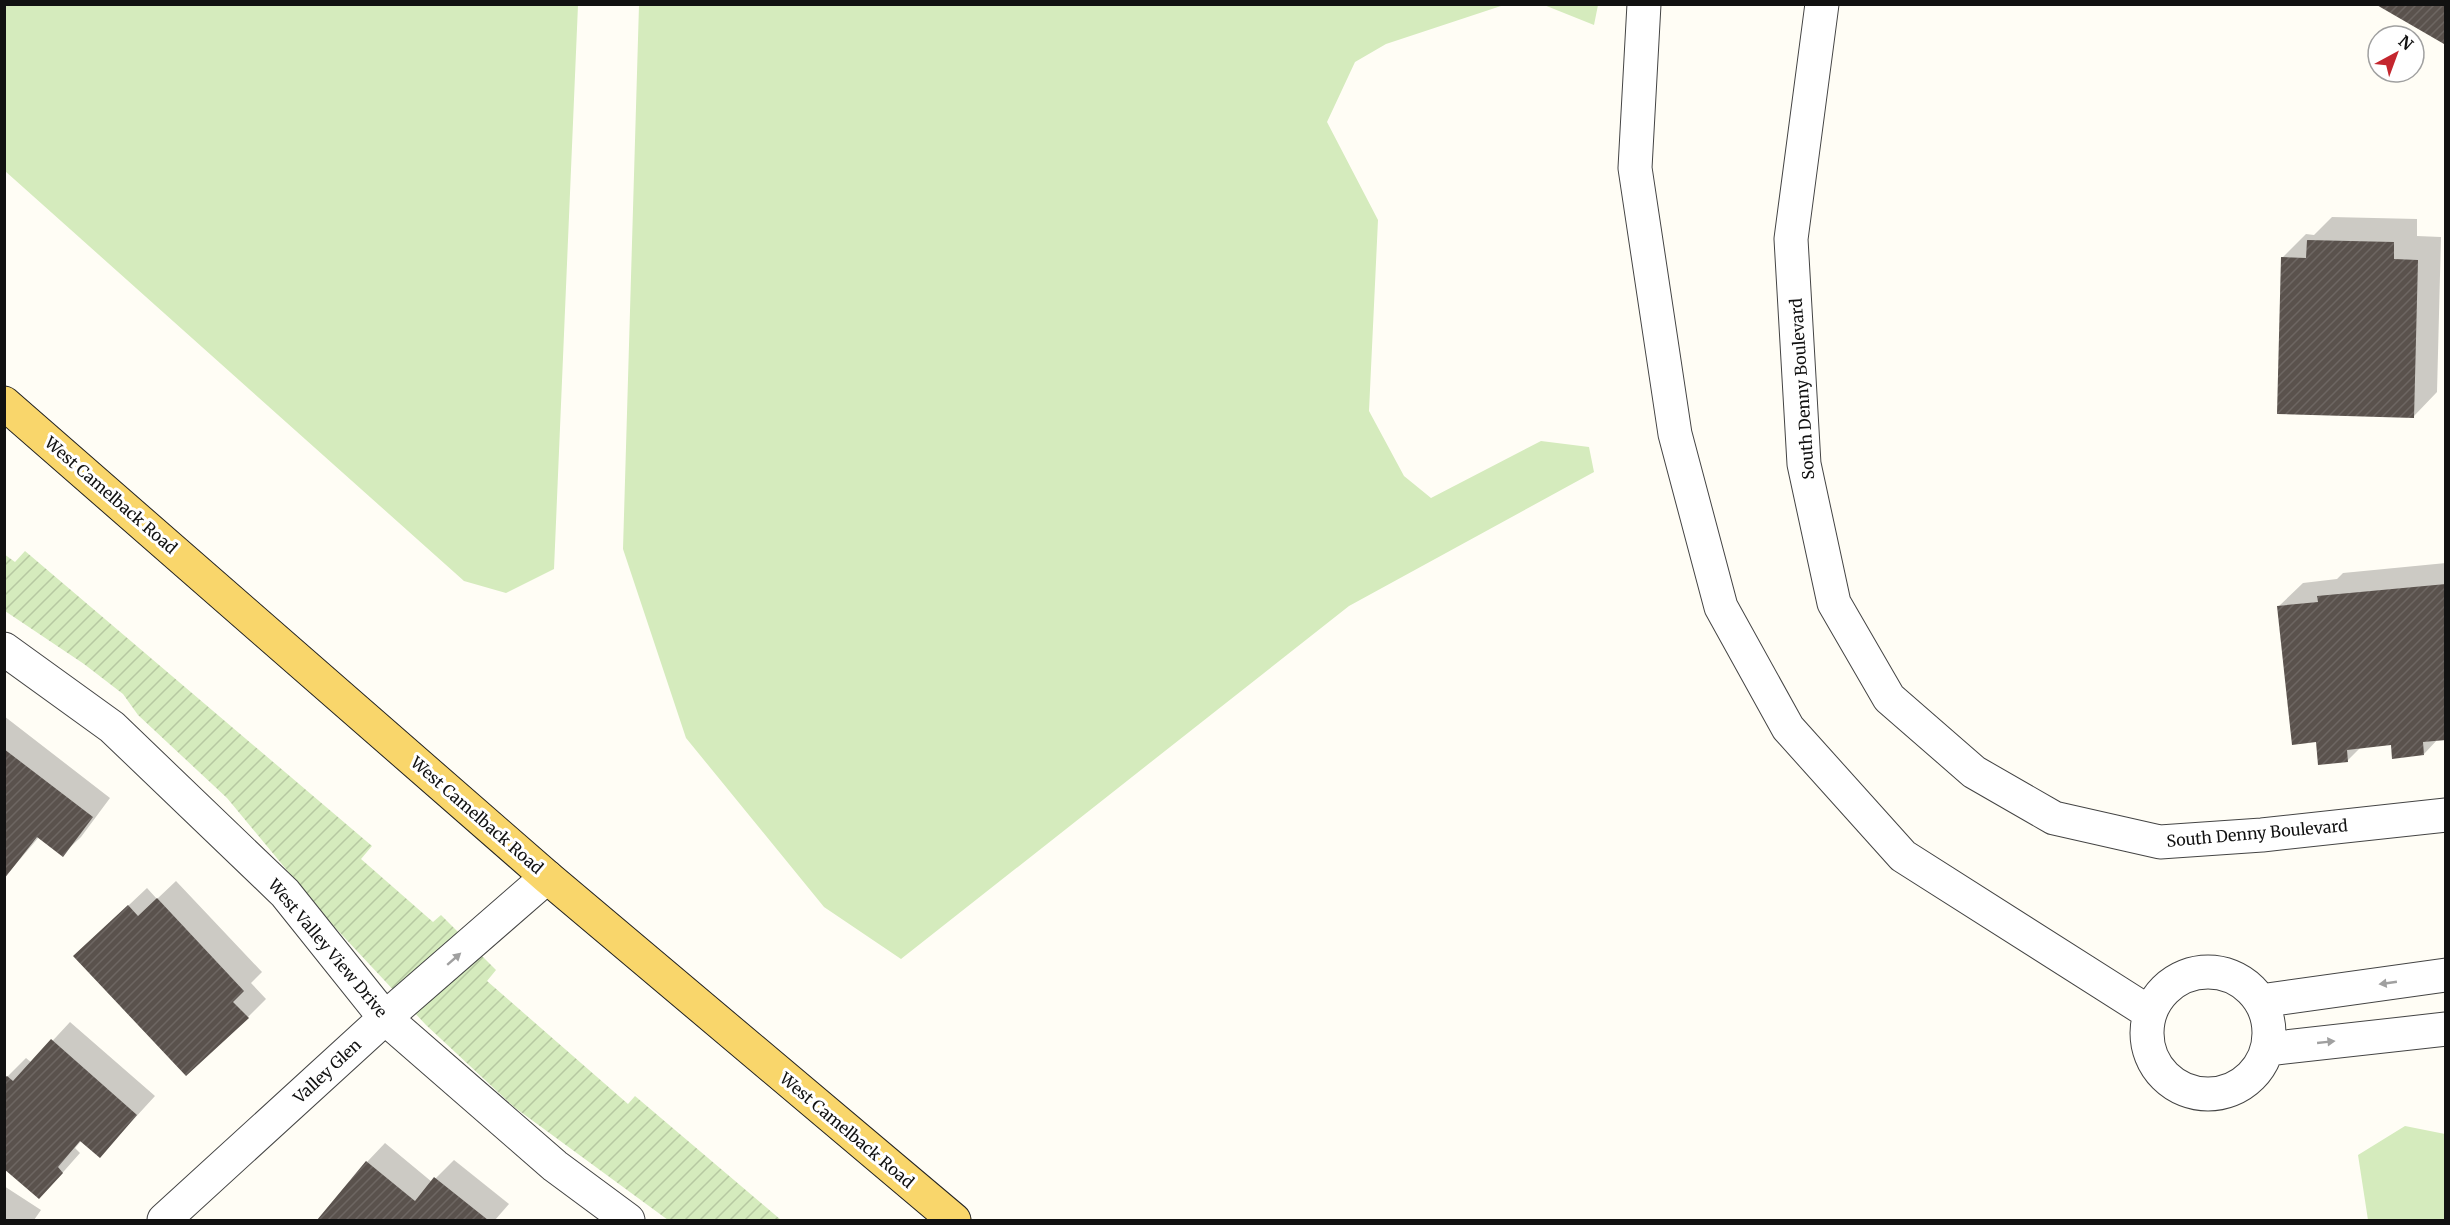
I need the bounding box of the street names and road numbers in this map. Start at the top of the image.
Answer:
street label: South Denny Boulevard [1786,297,1818,480]
street label: West Camelback Road [40,431,182,558]
street label: West Camelback Road [406,751,548,878]
street label: South Denny Boulevard [2166,815,2349,851]
street label: West Valley View Drive [264,874,392,1021]
street label: Valley Glen [288,1034,365,1108]
street label: West Camelback Road [775,1067,918,1192]

